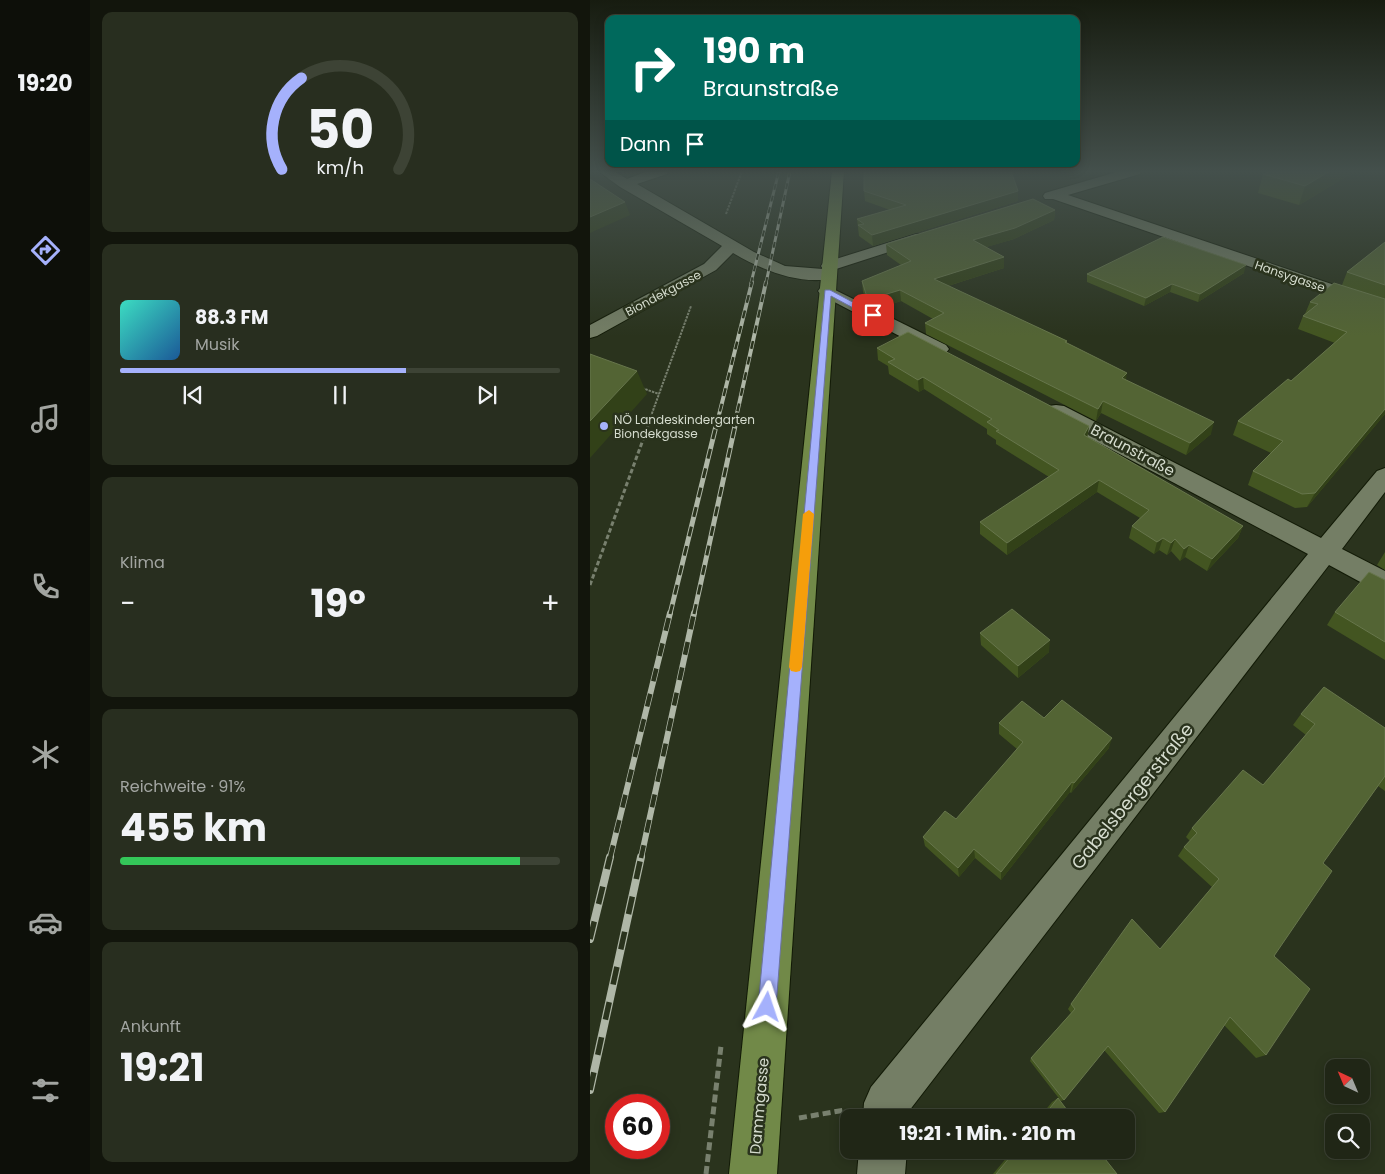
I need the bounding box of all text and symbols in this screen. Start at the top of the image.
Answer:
text: 190 m [703,26,805,75]
icon: right [620,35,685,100]
text: 19:20 [18,68,72,99]
text: Braunstraße [703,73,839,104]
text: 50 [306,93,374,166]
icon: arrive [681,130,709,158]
text: Dann [620,131,671,158]
text: km/h [316,155,364,180]
icon: directions [28,233,63,268]
street label: Hansygasse [1253,256,1327,296]
street label: Biondekgasse [622,266,704,320]
pin [852,294,894,336]
icon: arrive [859,301,887,329]
text: 88.3 FM [195,304,268,331]
text: Musik [195,333,240,356]
icon: previous [179,381,207,409]
icon: pause [326,381,354,409]
icon: next [473,381,501,409]
icon: music [28,401,63,436]
place label: NÖ Landeskindergarten Biondekgasse [614,411,755,442]
street label: Braunstraße [1087,419,1179,481]
marker: NÖ Landeskindergarten Biondekgasse [598,420,610,432]
text: Klima [120,551,165,574]
icon: phone [28,569,63,604]
text: 19° [311,577,366,630]
text: − [120,584,135,623]
text: + [541,584,560,623]
street label: Gabelsbergerstraße [1065,718,1199,874]
icon: climate [28,737,63,772]
text: Reichweite · 91% [120,775,246,798]
text: 455 km [120,801,267,854]
icon: car [28,905,63,940]
position arrow [740,980,792,1032]
text: Ankunft [120,1015,181,1038]
text: 19:21 [120,1041,204,1094]
street label: Dammgasse [744,1057,774,1155]
north arrow [1325,1059,1370,1104]
map controls [1325,1059,1370,1159]
icon: filters [28,1073,63,1108]
speed limit sign: 60 [605,1094,670,1159]
button: search [1325,1114,1370,1159]
text: 19:21 · 1 Min. · 210 m [899,1120,1076,1147]

